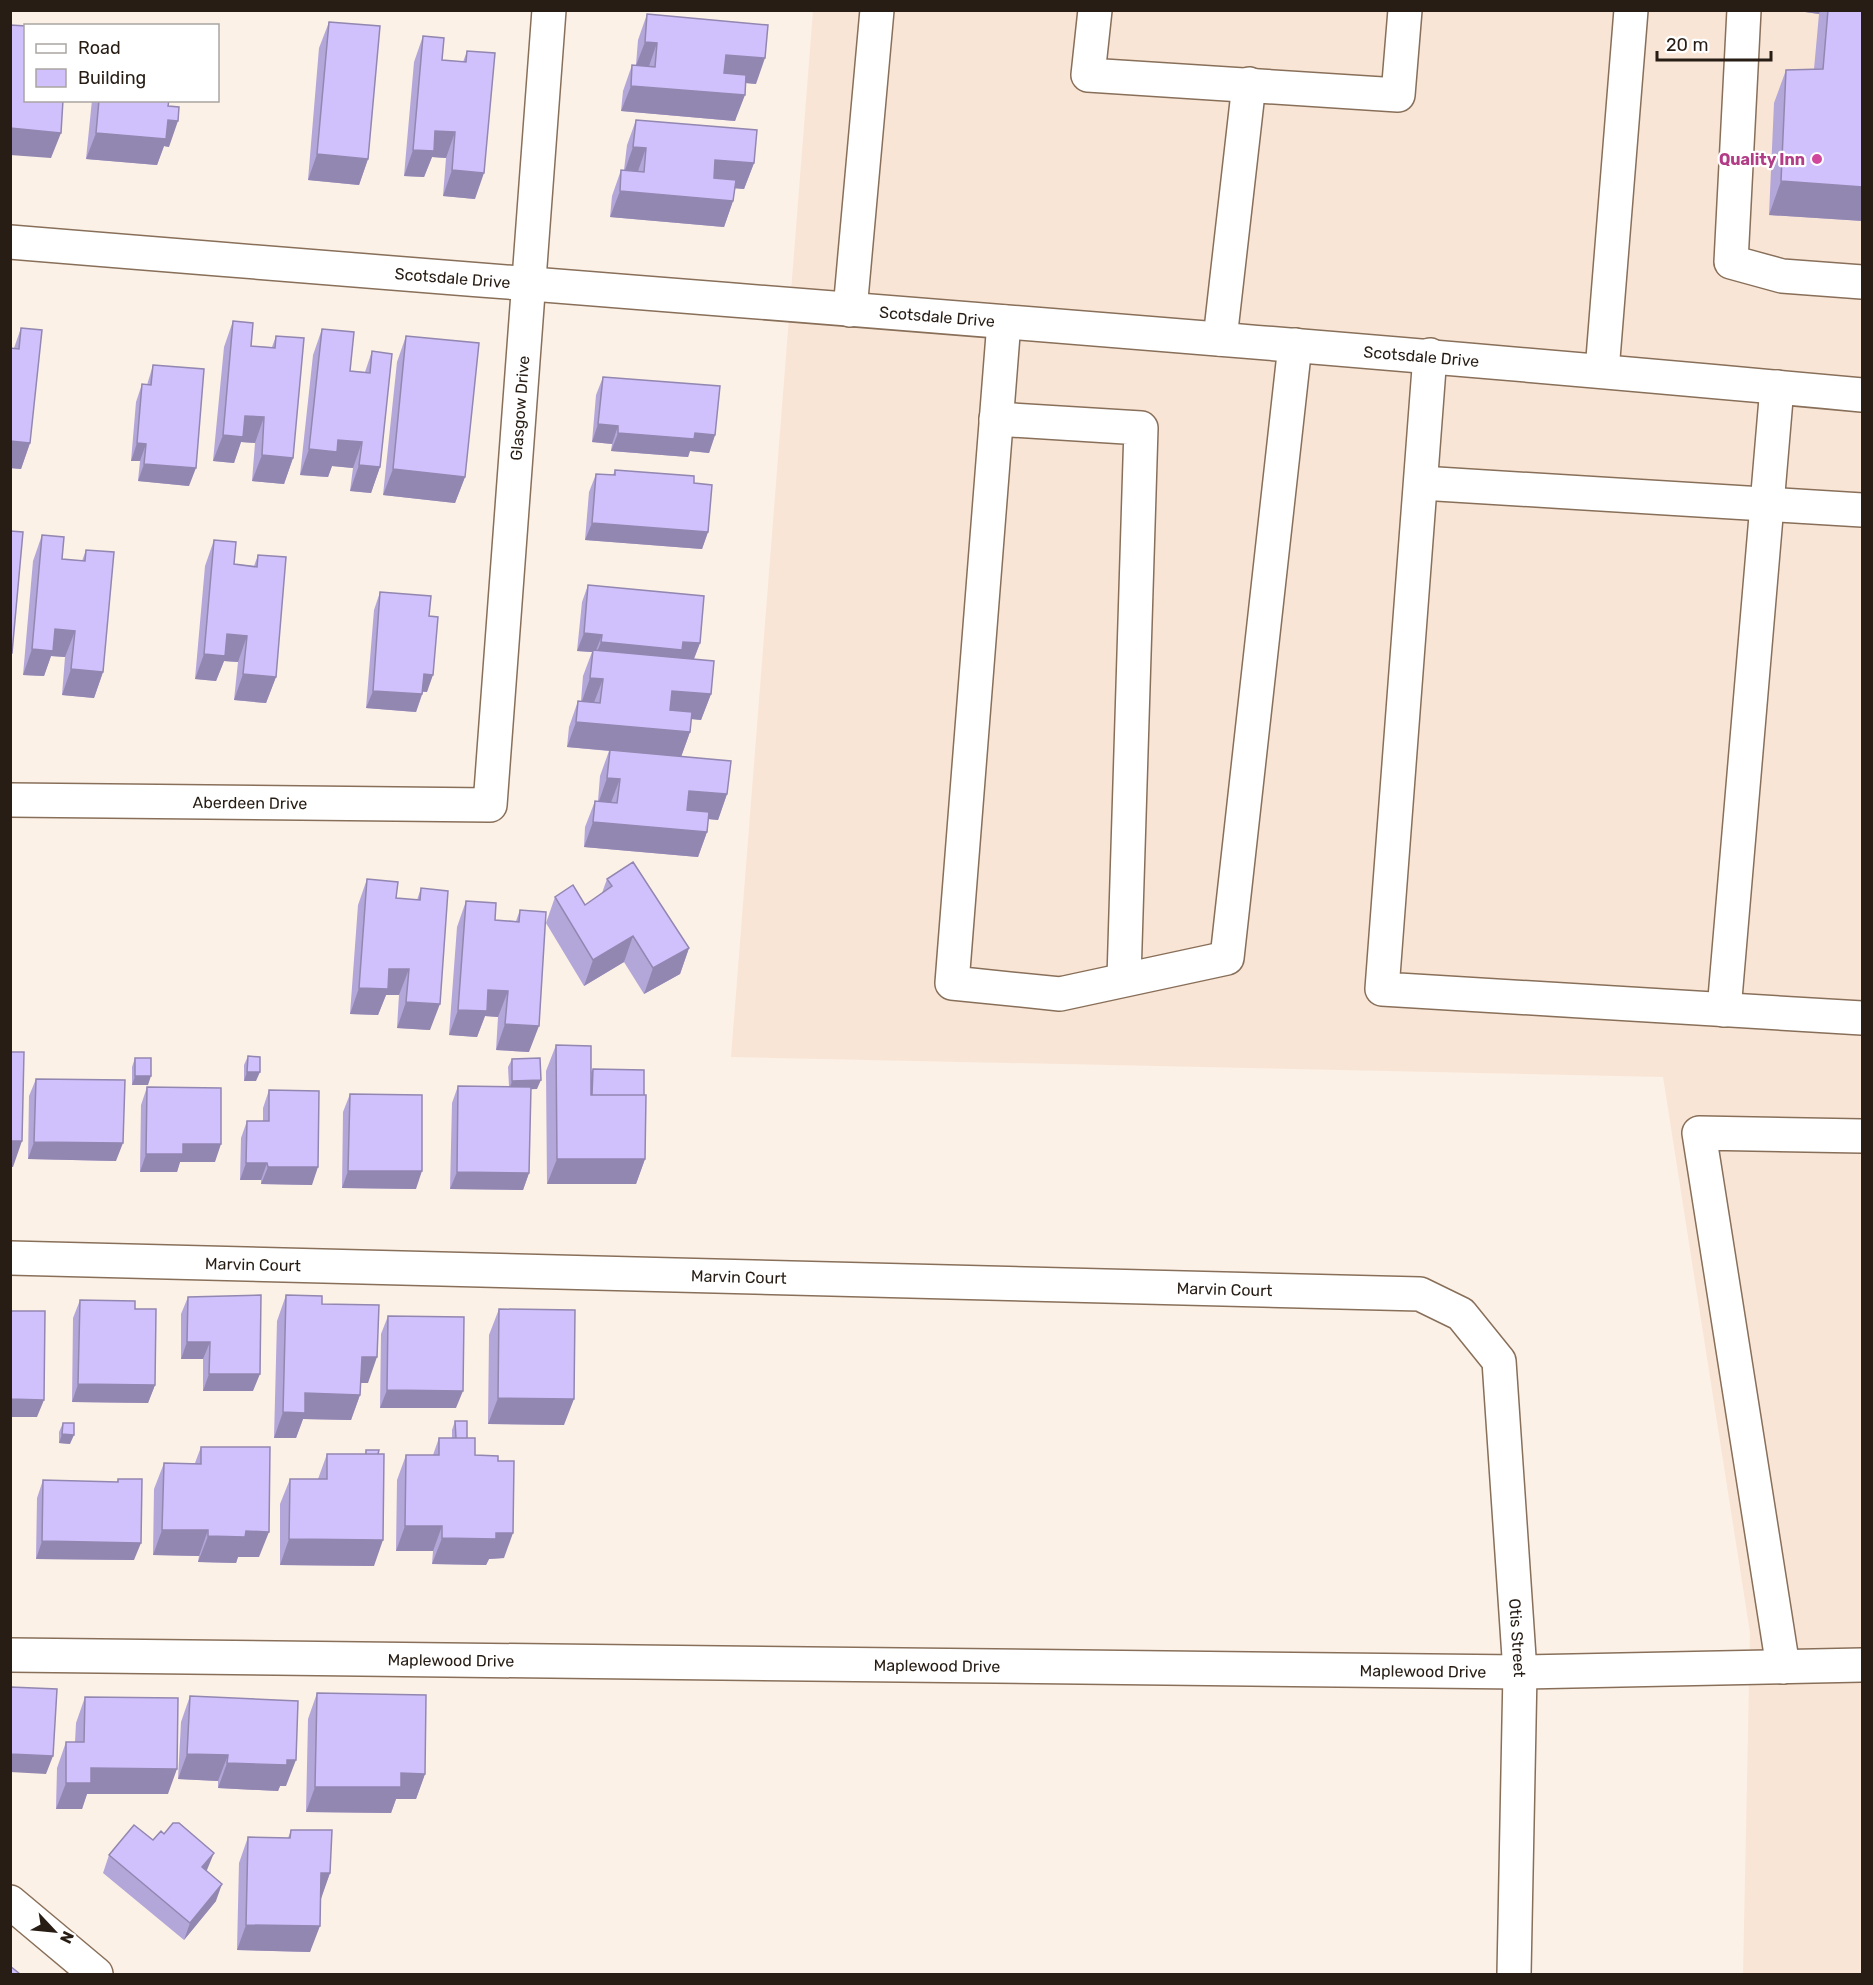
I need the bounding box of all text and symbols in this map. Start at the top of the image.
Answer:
legend [24,24,219,102]
scale bar [1657,24,1771,62]
text: 20 m [1666,34,1708,56]
text: Road [78,37,121,59]
text: Building [78,67,146,89]
place label: Quality Inn [1719,150,1805,169]
marker: Quality Inn [1810,152,1824,166]
street label: Scotsdale Drive [394,264,511,292]
street label: Scotsdale Drive [878,302,996,330]
street label: Scotsdale Drive [1363,342,1480,370]
street label: Glasgow Drive [506,355,533,461]
street label: Aberdeen Drive [192,792,308,813]
street label: Marvin Court [205,1253,301,1275]
street label: Marvin Court [691,1266,787,1287]
street label: Marvin Court [1176,1278,1273,1300]
street label: Otis Street [1506,1598,1530,1678]
street label: Maplewood Drive [387,1650,514,1670]
street label: Maplewood Drive [873,1655,1000,1676]
street label: Maplewood Drive [1359,1661,1486,1681]
north arrow [24,1901,84,1961]
text: N [56,1928,78,1947]

